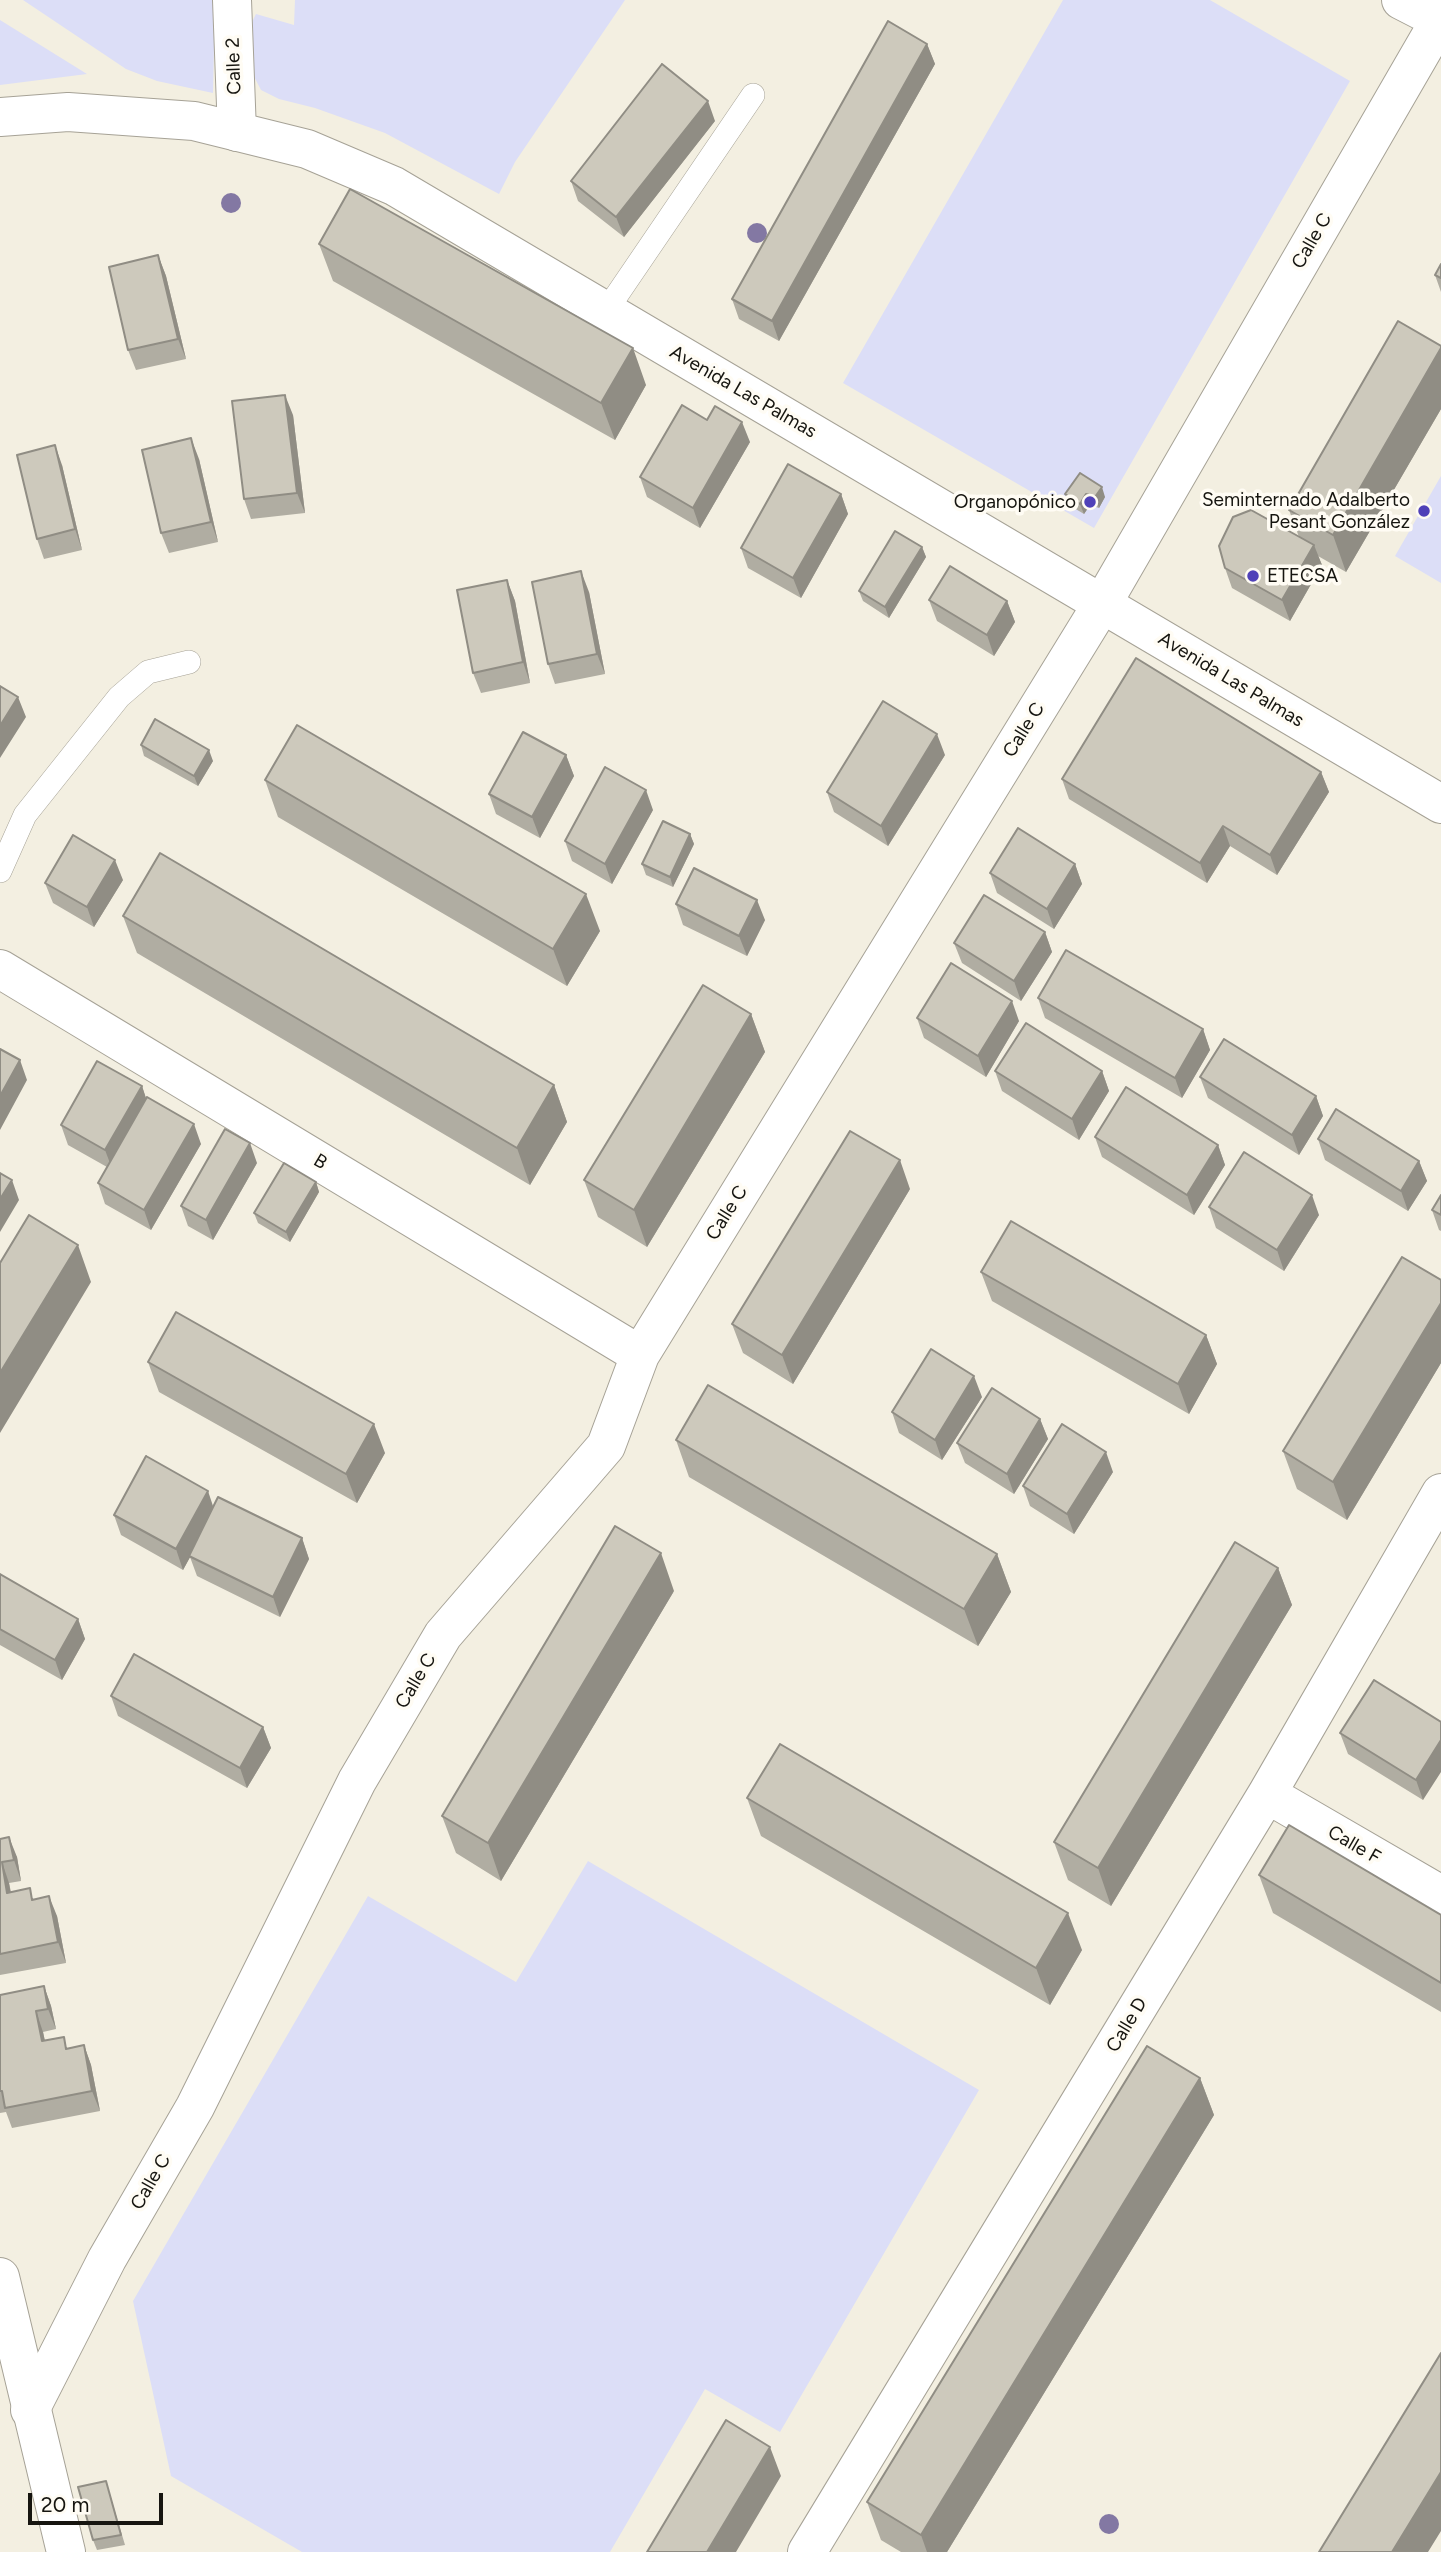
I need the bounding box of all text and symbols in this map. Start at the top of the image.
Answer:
street label: Calle 2 [222,37,246,95]
street label: Calle C [1287,209,1337,273]
street label: Avenida Las Palmas [666,341,820,443]
place label: Seminternado Adalberto Pesant González [1202,489,1410,533]
place label: Organopónico [954,491,1076,513]
marker: Organopónico [1082,494,1098,510]
marker: Seminternado Adalberto Pesant González [1416,503,1432,519]
place label: ETECSA [1267,565,1338,587]
marker: ETECSA [1245,568,1261,584]
street label: Avenida Las Palmas [1154,628,1308,732]
street label: Calle C [998,698,1050,762]
street label: B [309,1149,331,1175]
street label: Calle C [701,1181,753,1245]
street label: Calle C [391,1649,441,1713]
street label: Calle F [1324,1821,1384,1869]
street label: Calle D [1102,1993,1152,2057]
street label: Calle C [126,2150,176,2214]
scale bar [32,2478,166,2522]
text: 20 m [41,2492,89,2517]

